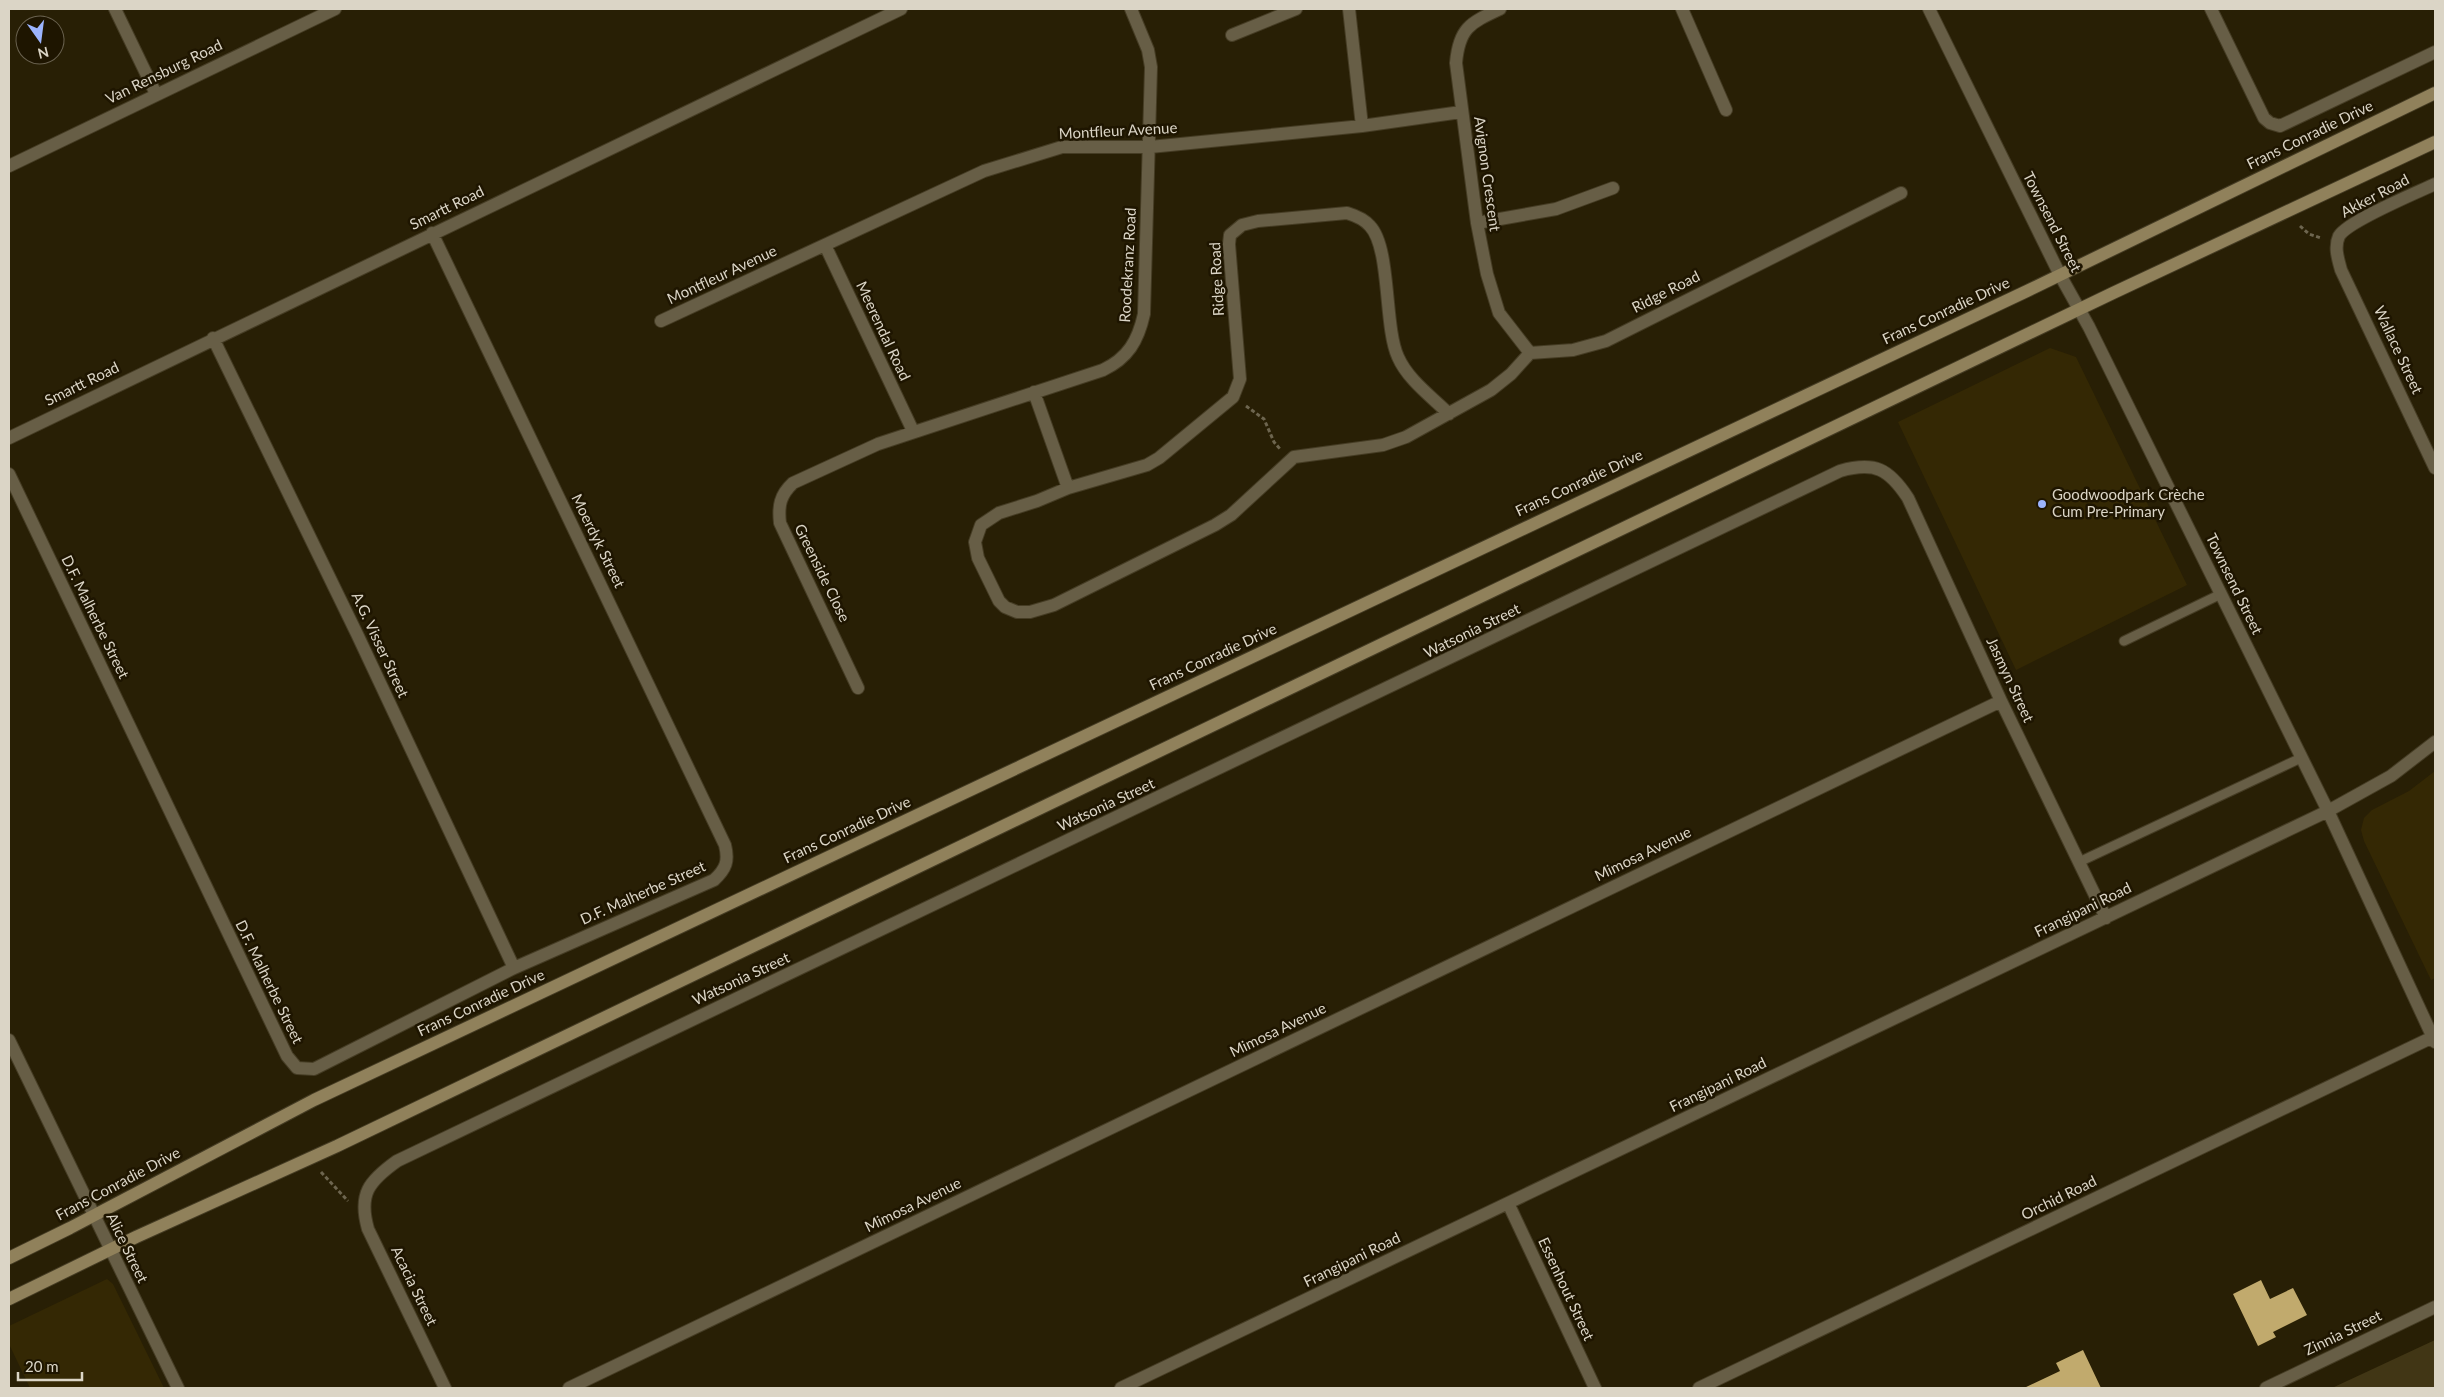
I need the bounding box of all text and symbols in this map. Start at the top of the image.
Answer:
north arrow [15,15,65,65]
street label: Van Rensburg Road [102,35,225,107]
text: N [36,44,51,63]
street label: Frans Conradie Drive [2243,96,2376,173]
street label: Avignon Crescent [1471,115,1505,233]
street label: Montfleur Avenue [1058,118,1178,142]
street label: Townsend Street [2020,168,2086,275]
street label: Akker Road [2337,170,2412,221]
street label: Smartt Road [406,181,487,233]
street label: Roodekranz Road [1115,207,1139,323]
street label: Montfleur Avenue [664,241,779,307]
street label: Ridge Road [1205,242,1227,316]
street label: Ridge Road [1628,266,1703,316]
street label: Frans Conradie Drive [1879,273,2012,347]
street label: Meerendal Road [853,278,915,383]
street label: Wallace Street [2371,303,2427,397]
street label: Smartt Road [41,357,122,409]
street label: Frans Conradie Drive [1512,445,1645,519]
place label: Goodwoodpark Crèche Cum Pre-Primary [2052,485,2205,520]
street label: Moerdyk Street [568,491,630,591]
marker: Goodwoodpark Crèche Cum Pre-Primary [2036,498,2048,510]
street label: Greenside Close [791,521,854,625]
street label: Townsend Street [2203,530,2267,638]
street label: D.F. Malherbe Street [58,552,134,682]
street label: A.G. Visser Street [349,589,413,701]
street label: Watsonia Street [1420,599,1523,661]
street label: Frans Conradie Drive [1146,619,1279,693]
street label: Jasmyn Street [1983,634,2039,725]
street label: Watsonia Street [1054,773,1158,834]
street label: Frans Conradie Drive [780,792,913,866]
street label: Mimosa Avenue [1591,822,1694,884]
street label: D.F. Malherbe Street [577,856,709,928]
street label: Frangipani Road [2031,878,2134,940]
street label: D.F. Malherbe Street [232,917,308,1047]
street label: Watsonia Street [689,947,793,1008]
street label: Frans Conradie Drive [414,965,547,1039]
street label: Mimosa Avenue [1226,998,1329,1060]
street label: Frangipani Road [1666,1053,1769,1115]
street label: Frans Conradie Drive [52,1143,183,1224]
street label: Orchid Road [2018,1171,2099,1223]
street label: Mimosa Avenue [861,1173,964,1235]
street label: Alice Street [103,1210,153,1286]
street label: Frangipani Road [1300,1228,1403,1290]
street label: Essenhout Street [1535,1234,1599,1344]
street label: Acacia Street [388,1243,442,1329]
street label: Zinnia Street [2301,1305,2385,1359]
scale bar [18,1350,81,1382]
text: 20 m [25,1357,59,1375]

